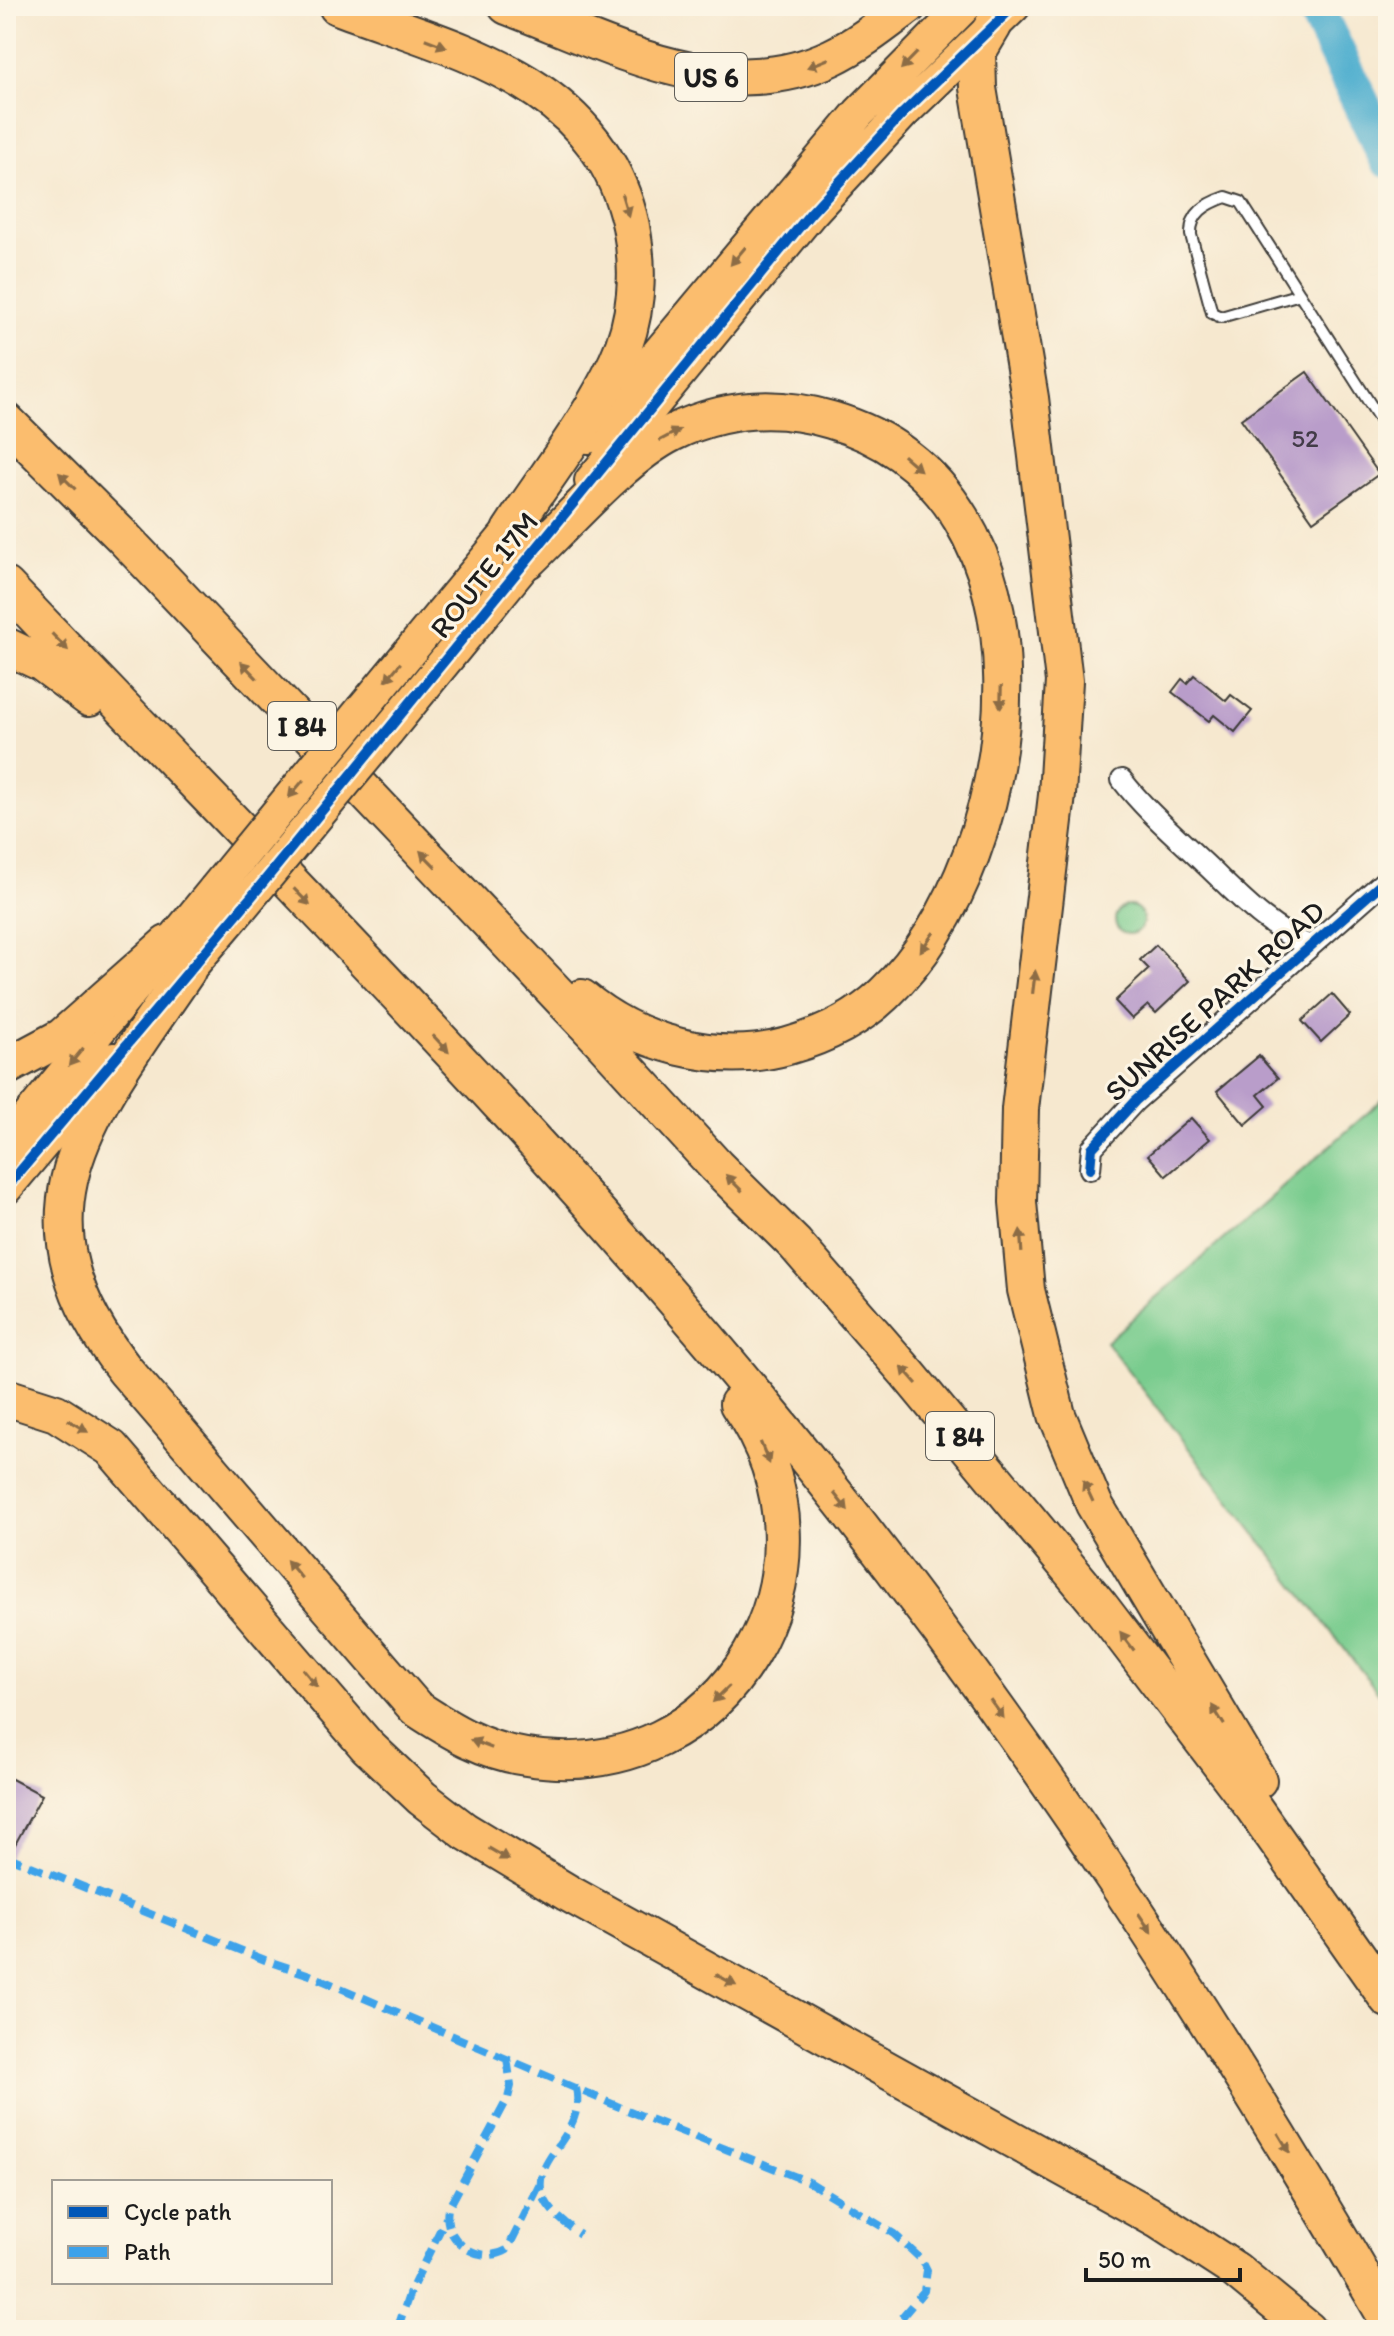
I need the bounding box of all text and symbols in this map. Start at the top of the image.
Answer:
one-way arrow [424,37,448,50]
one-way arrow [900,51,919,70]
road number: US 6 [675,53,747,101]
one-way arrow [806,56,830,69]
one-way arrow [619,194,632,218]
one-way arrow [730,246,747,266]
house number: 52 [1291,422,1319,454]
one-way arrow [659,429,681,443]
one-way arrow [902,454,922,471]
one-way arrow [58,472,77,491]
street label: ROUTE 17M [421,504,546,645]
one-way arrow [50,632,68,651]
one-way arrow [241,661,259,680]
one-way arrow [385,661,402,681]
one-way arrow [995,685,1007,710]
road number: I 84 [268,702,336,750]
one-way arrow [288,779,305,799]
one-way arrow [420,850,438,869]
one-way arrow [293,887,311,906]
street label: SUNRISE PARK ROAD [1097,892,1332,1109]
one-way arrow [920,932,935,953]
one-way arrow [1028,969,1041,994]
one-way arrow [431,1034,449,1053]
one-way arrow [68,1047,85,1067]
one-way arrow [725,1175,744,1193]
one-way arrow [1014,1228,1027,1253]
one-way arrow [901,1366,919,1385]
road number: I 84 [926,1412,994,1460]
one-way arrow [67,1418,89,1432]
one-way arrow [759,1441,772,1465]
one-way arrow [1081,1479,1094,1502]
one-way arrow [832,1492,848,1512]
one-way arrow [286,1559,303,1579]
one-way arrow [1120,1631,1136,1652]
one-way arrow [301,1668,318,1688]
one-way arrow [711,1684,730,1703]
one-way arrow [989,1699,1004,1720]
one-way arrow [1211,1704,1225,1726]
one-way arrow [469,1737,493,1750]
one-way arrow [488,1847,511,1861]
one-way arrow [1138,1912,1152,1934]
one-way arrow [715,1974,738,1987]
one-way arrow [1277,2132,1291,2154]
legend [52,2180,332,2284]
text: Cycle path [124,2197,231,2226]
scale bar [1086,2232,1240,2282]
text: Path [124,2237,171,2266]
text: 50 m [1098,2245,1151,2274]

